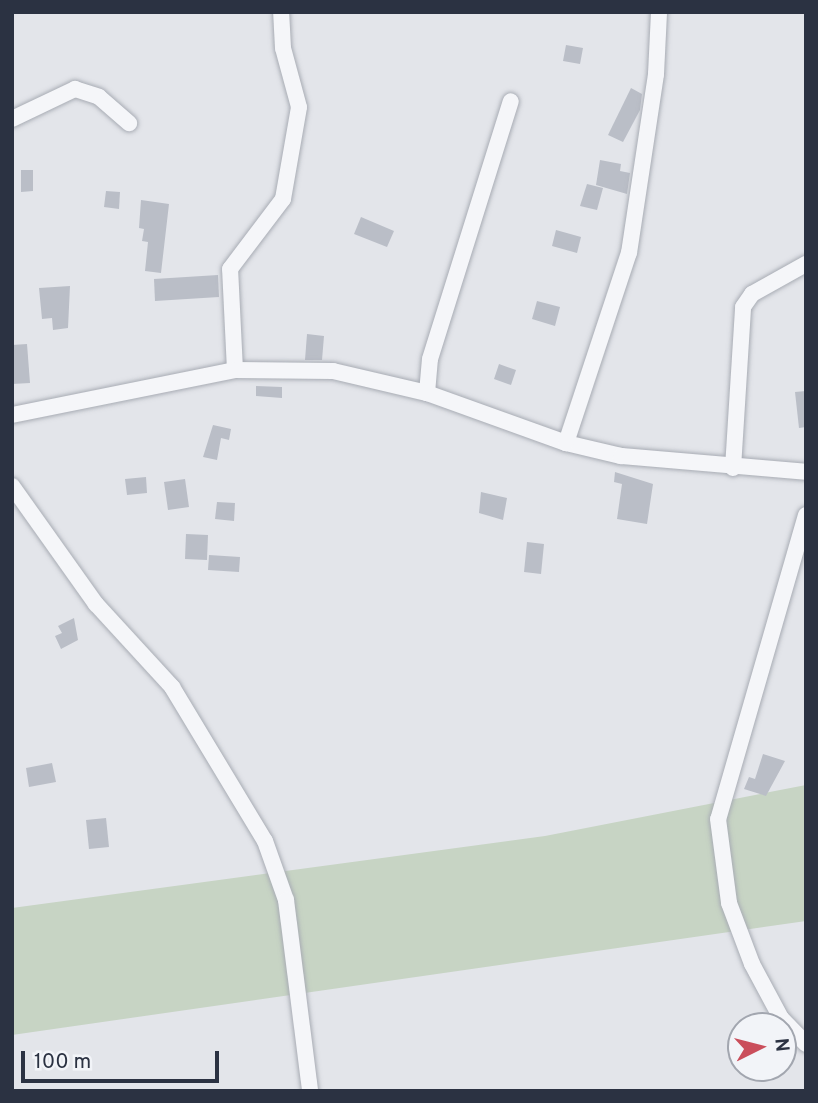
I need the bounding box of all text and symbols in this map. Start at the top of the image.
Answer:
north arrow [727,1012,797,1082]
scale bar [24,1036,222,1080]
text: N [768,1037,794,1053]
text: 100 m [34,1049,91,1076]

